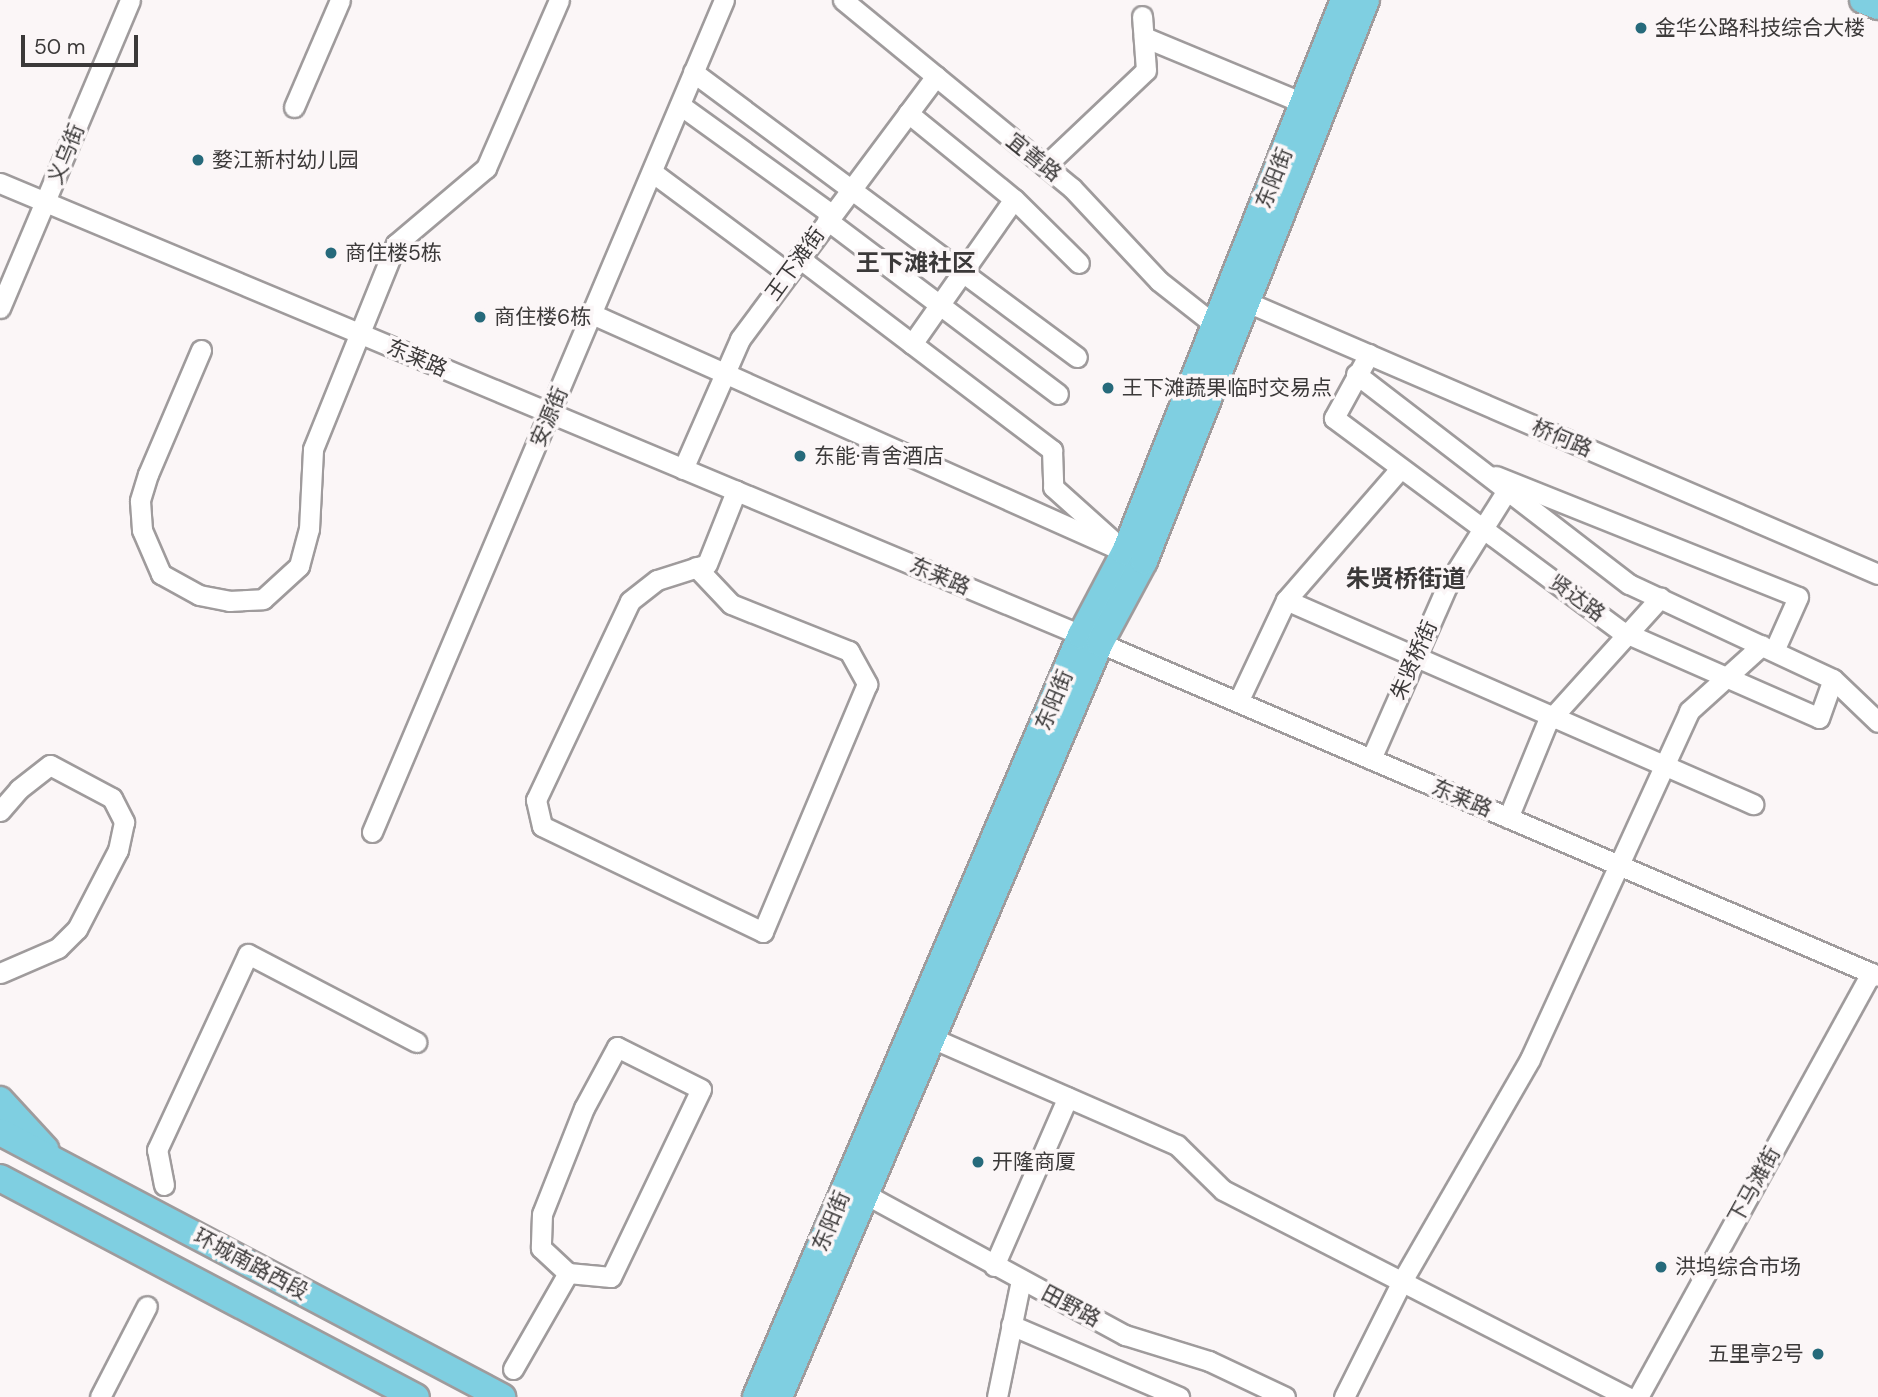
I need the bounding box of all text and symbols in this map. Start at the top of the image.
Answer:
place label: 金华公路科技综合大楼 [1655,15,1865,41]
marker: 金华公路科技综合大楼 [1633,20,1649,36]
scale bar [24,21,142,65]
text: 50 m [34,33,85,61]
street label: 义乌街 [43,120,89,188]
street label: 宜善路 [1002,127,1066,187]
street label: 东阳街 [1251,144,1297,212]
place label: 婺江新村幼儿园 [212,147,359,173]
marker: 婺江新村幼儿园 [190,152,206,168]
street label: 王下滩街 [760,223,830,305]
place label: 商住楼5栋 [345,240,442,266]
marker: 商住楼5栋 [323,245,339,261]
district label: 王下滩社区 [856,249,976,277]
place label: 商住楼6栋 [494,304,591,330]
marker: 商住楼6栋 [472,309,488,325]
street label: 东莱路 [383,334,451,382]
place label: 王下滩蔬果临时交易点 [1122,375,1332,401]
marker: 王下滩蔬果临时交易点 [1100,380,1116,396]
street label: 安源街 [525,383,573,451]
street label: 桥何路 [1528,414,1596,462]
place label: 东能·青舍酒店 [814,443,944,469]
marker: 东能·青舍酒店 [792,448,808,464]
street label: 东莱路 [906,552,974,600]
district label: 朱贤桥街道 [1346,565,1466,593]
street label: 贤达路 [1544,569,1610,627]
street label: 朱贤桥街 [1385,617,1443,703]
street label: 东阳街 [1030,666,1078,734]
street label: 东莱路 [1428,774,1496,822]
street label: 下马滩街 [1723,1142,1785,1228]
place label: 开隆商厦 [992,1149,1076,1175]
marker: 开隆商厦 [970,1154,986,1170]
street label: 东阳街 [807,1187,855,1255]
street label: 环城南路西段 [189,1223,313,1305]
place label: 洪坞综合市场 [1675,1254,1801,1280]
marker: 洪坞综合市场 [1653,1259,1669,1275]
street label: 田野路 [1037,1280,1105,1332]
place label: 五里亭2号 [1708,1341,1804,1367]
marker: 五里亭2号 [1810,1346,1826,1362]

